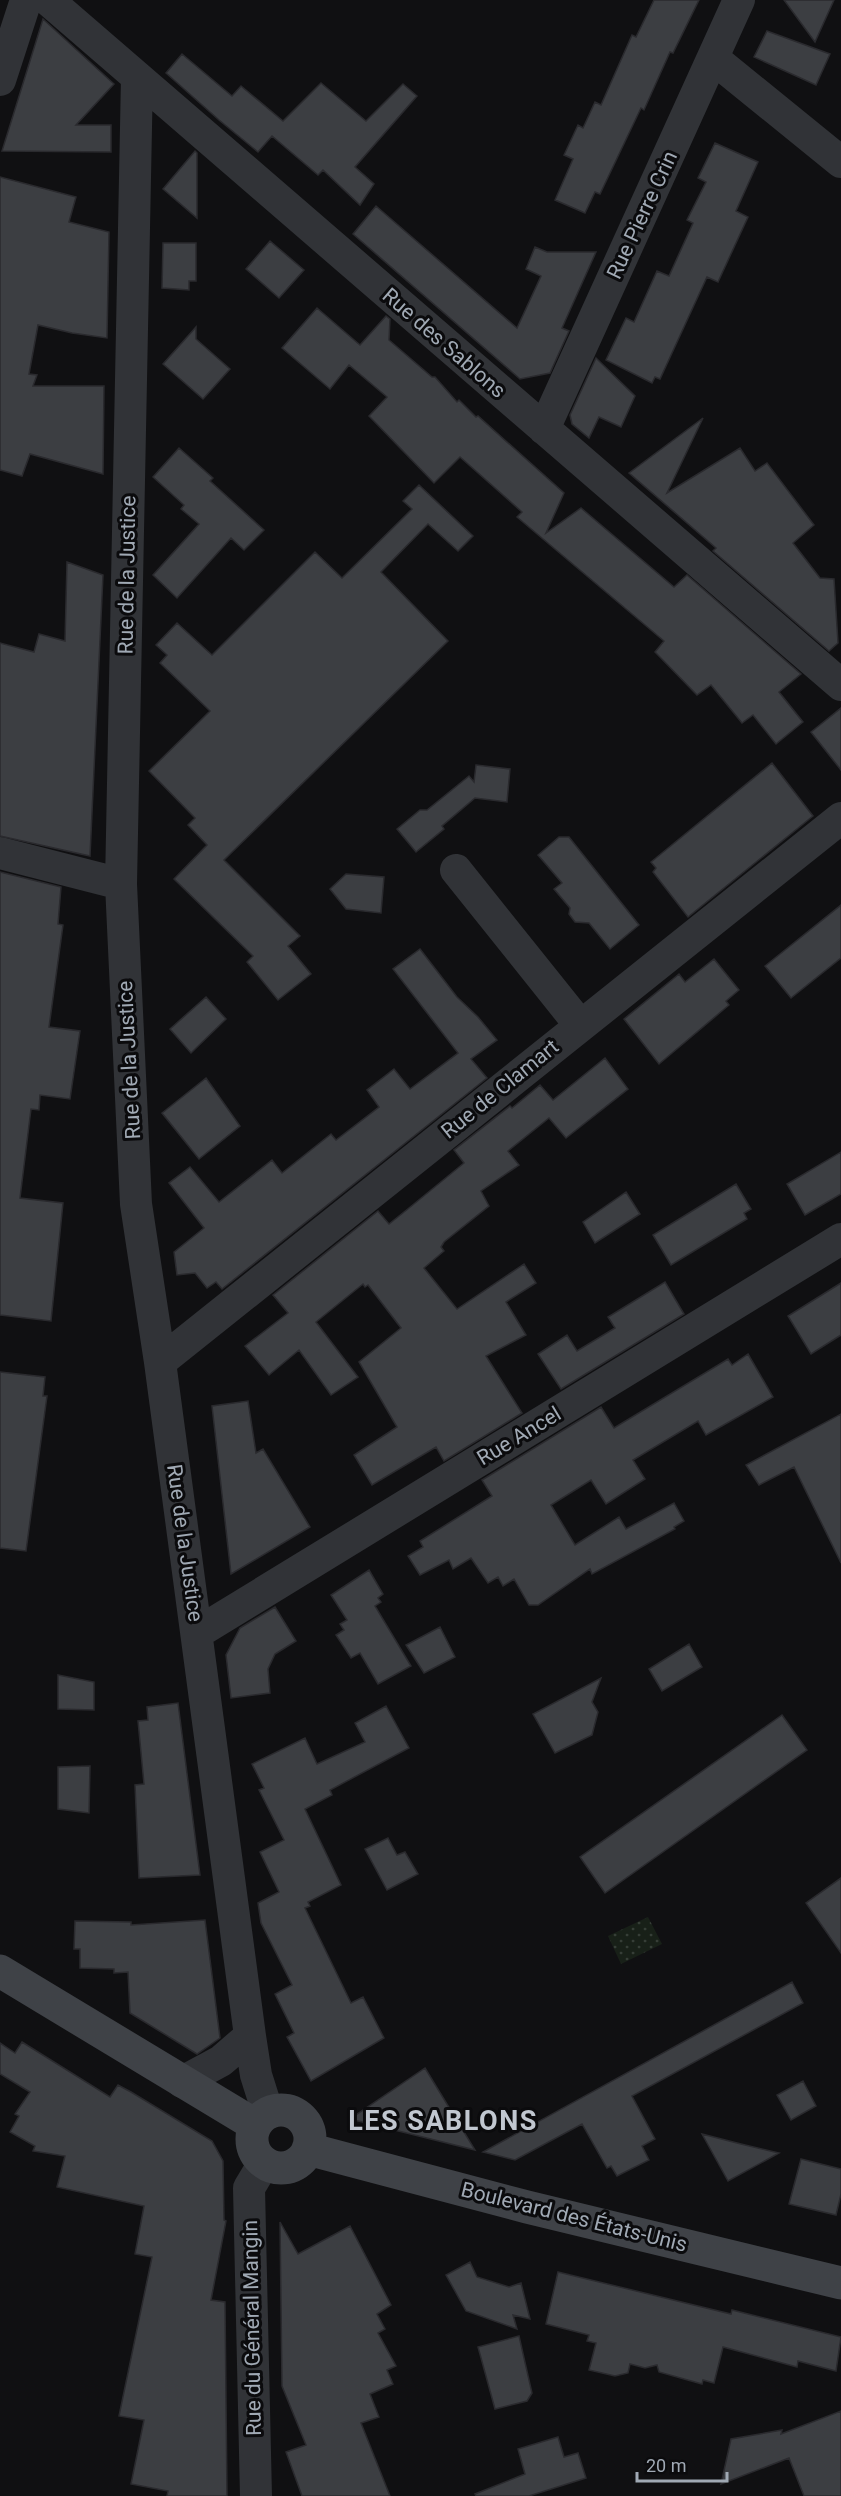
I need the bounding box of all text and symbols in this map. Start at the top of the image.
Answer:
street label: Rue Pierre Crin [602,147,682,283]
street label: Rue des Sablons [378,283,510,403]
street label: Rue de la Justice [114,495,140,655]
street label: Rue de la Justice [113,980,145,1140]
street label: Rue de Clamart [437,1034,563,1144]
street label: Rue Ancel [473,1402,565,1470]
street label: Rue de la Justice [162,1463,208,1623]
district label: LES SABLONS [348,2105,538,2137]
street label: Boulevard des États-Unis [458,2177,690,2257]
street label: Rue du Général Mangin [238,2220,266,2436]
scale bar [637,2445,727,2483]
text: 20 m [646,2455,686,2476]

